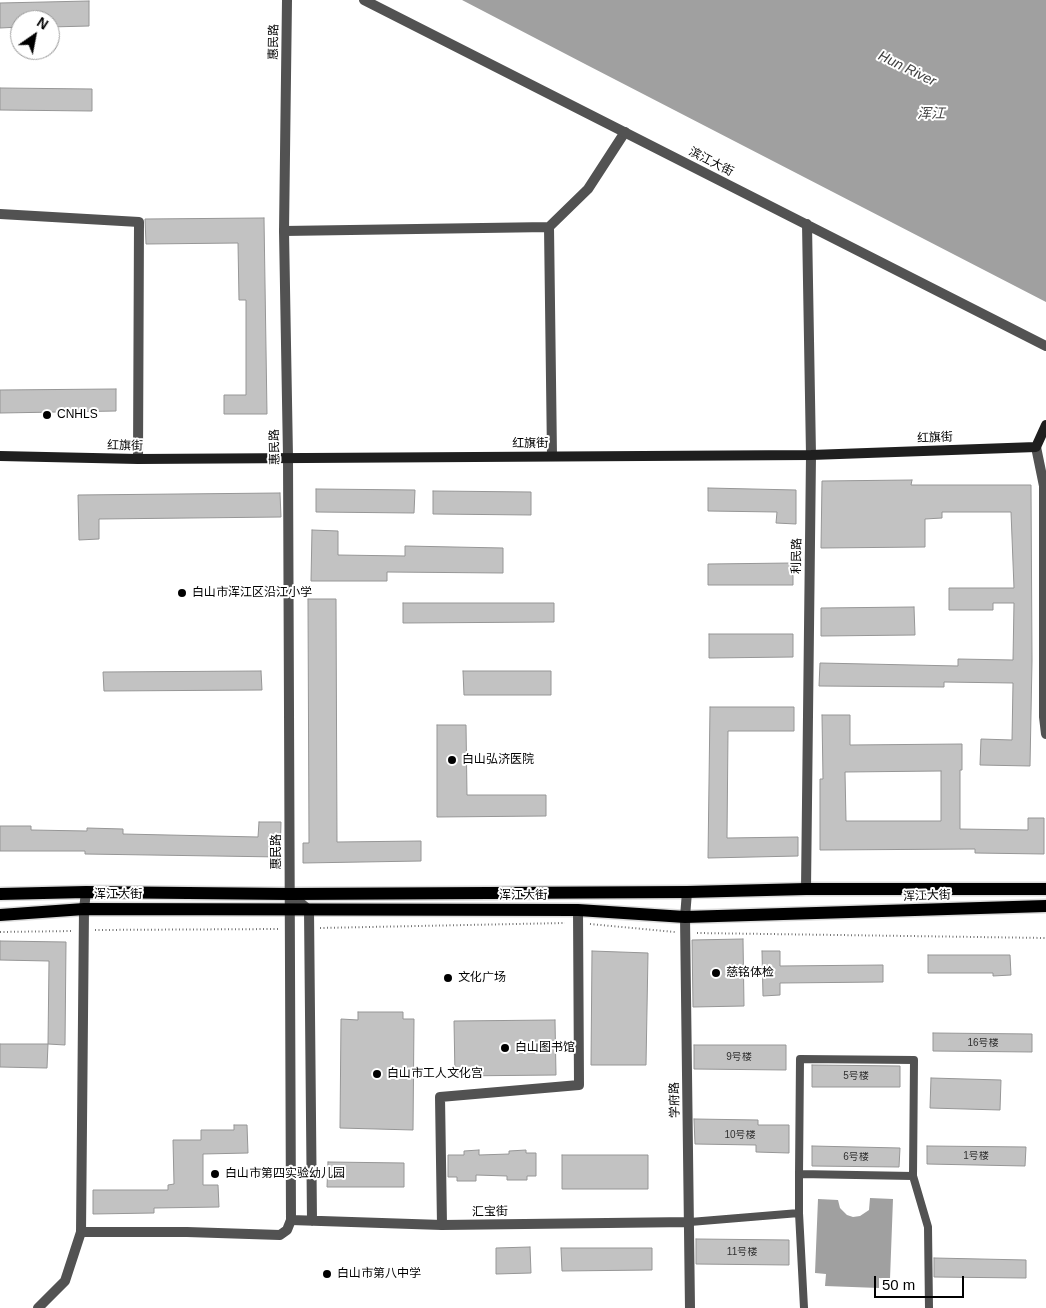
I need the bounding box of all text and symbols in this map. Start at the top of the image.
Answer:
north arrow [10,10,60,60]
text: N [34,14,51,33]
street label: 惠民路 [266,24,282,60]
water label: Hun River [875,48,939,90]
water label: 浑江 [917,106,945,122]
street label: 滨江大街 [686,145,736,179]
place label: CNHLS [57,408,98,422]
marker: CNHLS [41,409,53,421]
street label: 惠民路 [267,429,283,465]
street label: 红旗街 [917,430,953,446]
street label: 红旗街 [512,437,548,451]
street label: 红旗街 [107,438,143,454]
street label: 利民路 [789,538,805,574]
place label: 白山市浑江区沿江小学 [192,586,312,600]
marker: 白山市浑江区沿江小学 [176,587,188,599]
place label: 白山弘济医院 [462,753,534,767]
marker: 白山弘济医院 [446,754,458,766]
street label: 惠民路 [270,834,284,870]
street label: 浑江大街 [94,888,142,902]
street label: 浑江大街 [903,888,951,904]
street label: 浑江大街 [499,889,547,903]
place label: 慈铭体检 [726,966,774,980]
marker: 慈铭体检 [710,967,722,979]
place label: 文化广场 [458,971,506,985]
marker: 文化广场 [442,972,454,984]
house number: 16号楼 [967,1037,999,1049]
place label: 白山图书馆 [515,1041,575,1055]
marker: 白山图书馆 [499,1042,511,1054]
house number: 9号楼 [726,1051,752,1063]
place label: 白山市工人文化宫 [387,1067,483,1081]
marker: 白山市工人文化宫 [371,1068,383,1080]
house number: 5号楼 [843,1070,869,1082]
street label: 学府路 [667,1082,683,1118]
house number: 10号楼 [724,1129,756,1141]
house number: 1号楼 [963,1150,989,1162]
house number: 6号楼 [843,1151,869,1163]
place label: 白山市第四实验幼儿园 [225,1167,345,1181]
marker: 白山市第四实验幼儿园 [209,1168,221,1180]
street label: 汇宝街 [472,1204,508,1220]
house number: 11号楼 [727,1246,757,1258]
scale bar [876,1266,966,1298]
place label: 白山市第八中学 [337,1267,421,1281]
marker: 白山市第八中学 [321,1268,333,1280]
text: 50 m [882,1276,915,1293]

